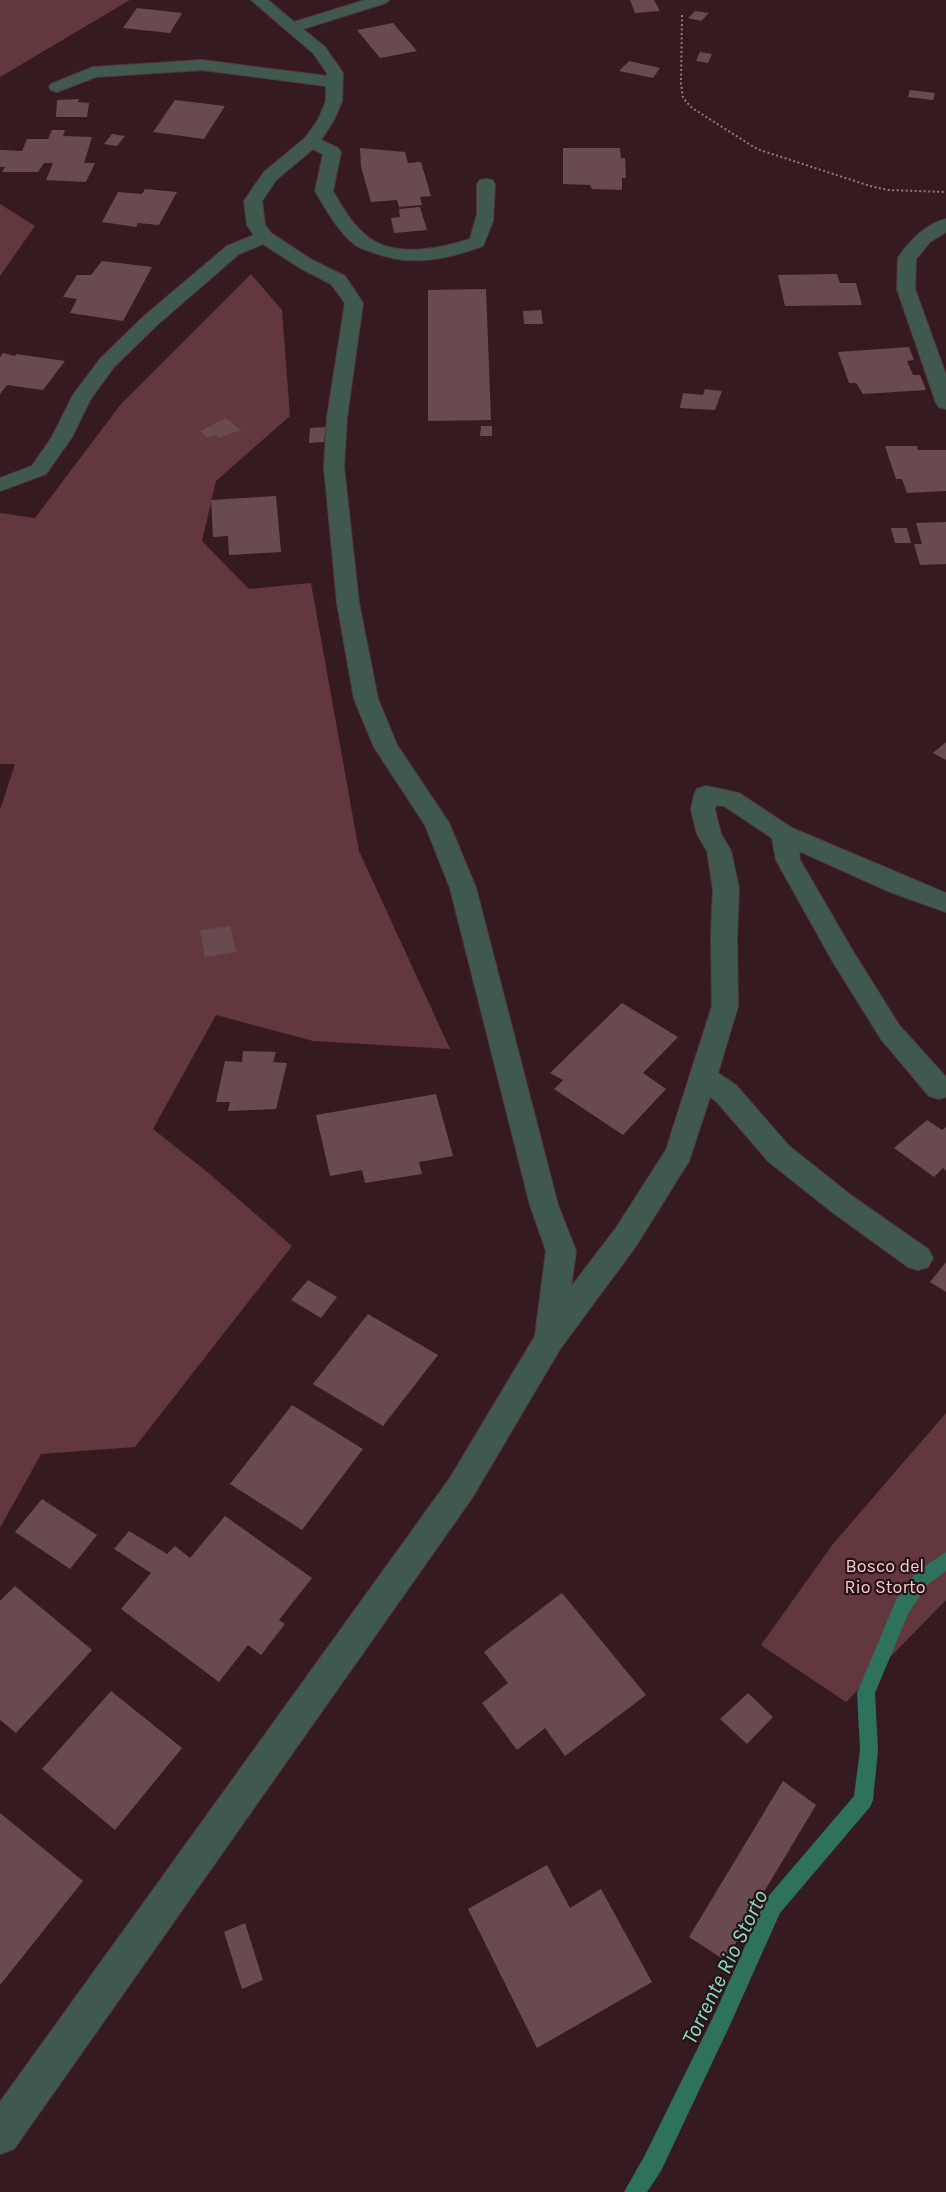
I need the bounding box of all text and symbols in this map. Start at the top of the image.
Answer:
park label: Bosco del Rio Storto [844,1555,926,1598]
water label: Torrente Rio Storto [676,1886,774,2049]

